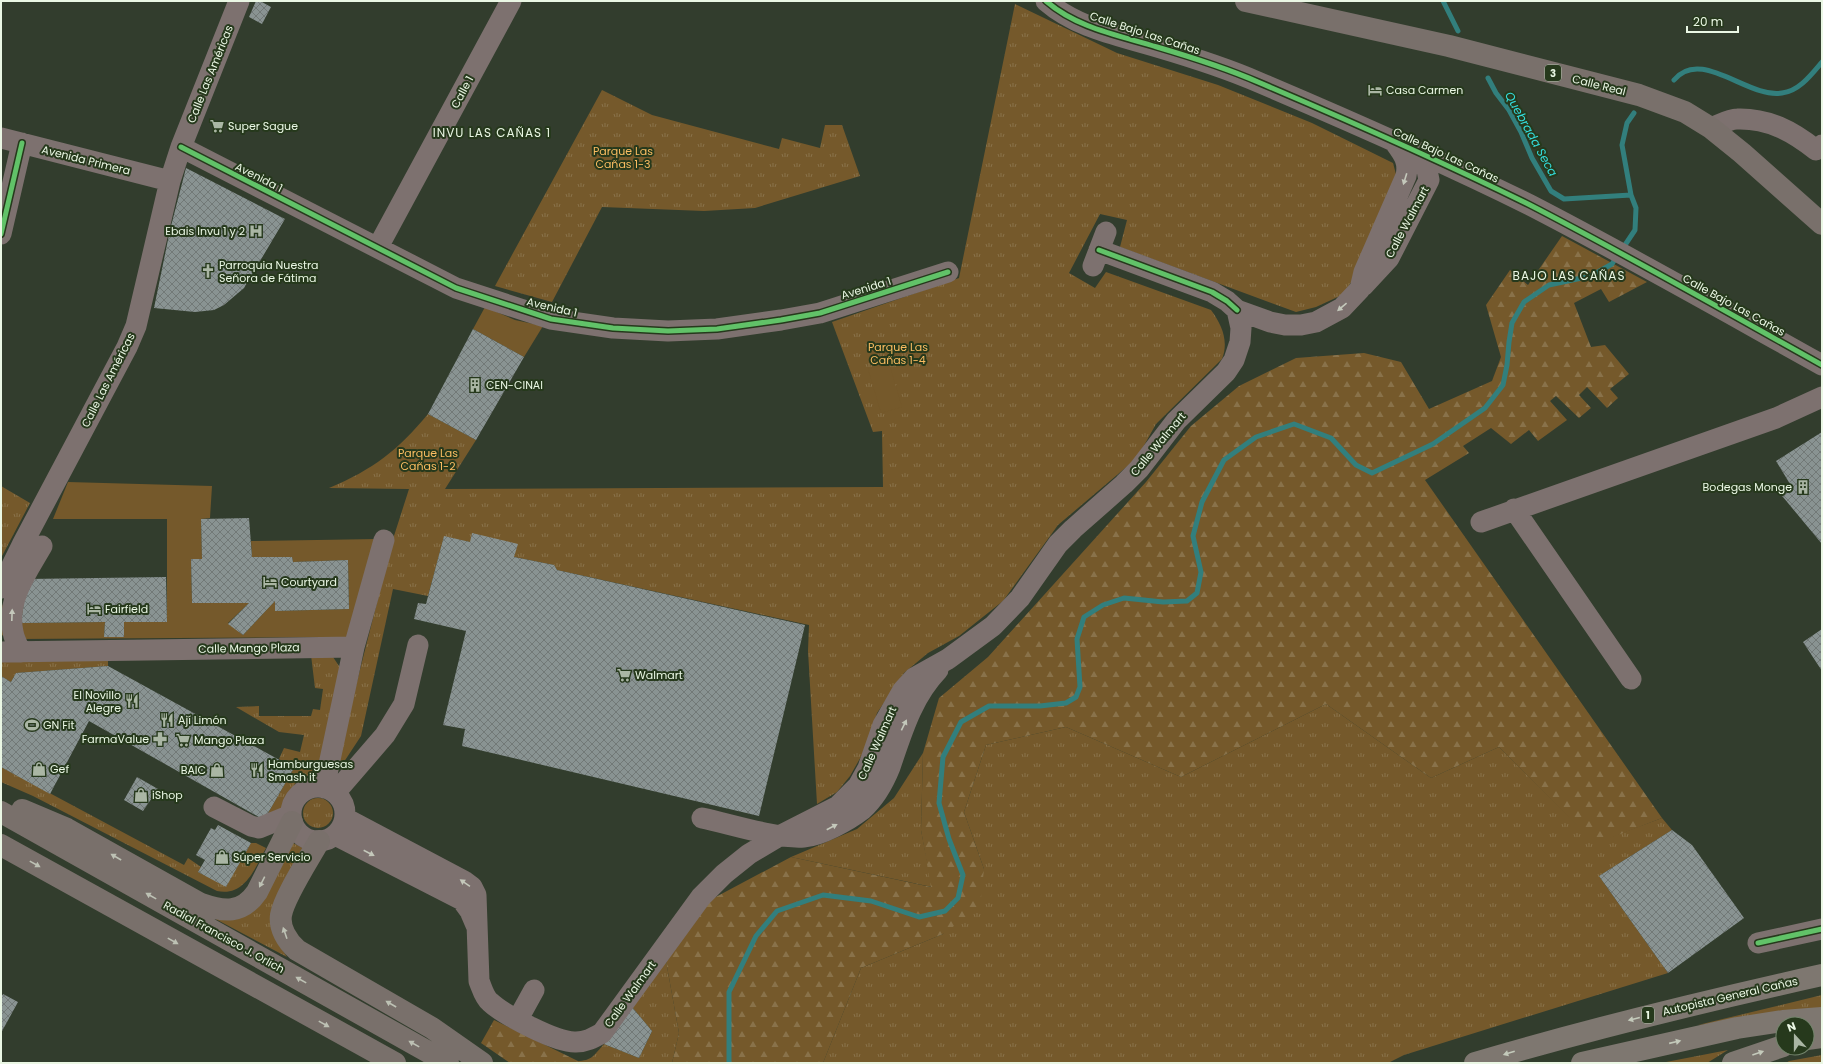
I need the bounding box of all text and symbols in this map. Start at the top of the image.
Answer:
street label: Calle Bajo Las Cañas [1088,8,1202,58]
scale bar [1687,8,1738,34]
text: 20 m [1693,13,1723,30]
street label: Calle Las Américas [183,22,237,125]
road number: 3 [1545,65,1561,81]
street label: Calle Real [1571,71,1627,99]
street label: Calle 1 [447,73,477,111]
hotel icon: Casa Carmen [1367,82,1383,98]
place label: Casa Carmen [1386,82,1463,98]
water label: Quebrada Seca [1501,88,1562,179]
supermarket icon: Super Sague [209,118,225,134]
place label: Super Sague [228,118,298,134]
street label: Calle Bajo Las Cañas [1391,123,1502,187]
district label: INVU LAS CAÑAS 1 [433,124,551,141]
street label: Avenida Primera [40,141,132,179]
park label: Parque Las Cañas 1-3 [593,143,653,172]
street label: Avenida 1 [232,158,286,196]
one-way arrow [1402,174,1408,186]
street label: Calle Walmart [1381,183,1433,261]
place label: Ebais Invu 1 y 2 [165,223,245,239]
hospital icon: Ebais Invu 1 y 2 [248,223,264,239]
place label: Parroquia Nuestra Señora de Fátima [219,257,318,286]
church icon: Parroquia Nuestra Señora de Fátima [200,263,216,279]
district label: BAJO LAS CAÑAS [1513,267,1625,284]
street label: Calle Bajo Las Cañas [1680,270,1788,340]
street label: Avenida 1 [839,273,893,303]
street label: Avenida 1 [525,293,579,321]
one-way arrow [1337,302,1347,311]
street label: Calle Las Américas [77,330,139,430]
park label: Parque Las Cañas 1-4 [868,339,928,368]
building icon: CEN-CINAI [467,377,483,393]
place label: CEN-CINAI [486,377,543,393]
street label: Calle Walmart [1127,409,1189,479]
park label: Parque Las Cañas 1-2 [398,445,458,474]
place label: Bodegas Monge [1703,479,1792,495]
building icon: Bodegas Monge [1795,479,1811,495]
hotel icon: Courtyard [262,574,278,590]
place label: Courtyard [281,574,337,590]
hotel icon: Fairfield [86,601,102,617]
place label: Fairfield [105,601,148,617]
one-way arrow [9,608,15,621]
street label: Calle Mango Plaza [198,639,300,657]
supermarket icon: Walmart [616,667,632,683]
place label: Walmart [635,667,683,683]
place label: El Novillo Alegre [74,687,121,716]
restaurant icon: El Novillo Alegre [124,693,140,709]
street label: Calle Walmart [854,704,900,782]
restaurant icon: Ají Limón [159,712,175,728]
place label: Ají Limón [178,712,227,728]
sports icon: GN Fit [24,717,40,733]
place label: GN Fit [43,717,74,733]
one-way arrow [901,720,907,731]
place label: FarmaValue [82,731,149,747]
pharmacy icon: FarmaValue [152,731,168,747]
supermarket icon: Mango Plaza [175,732,191,748]
place label: Mango Plaza [194,732,264,748]
place label: Hamburguesas Smash it [268,756,353,785]
shop icon: Gef [31,761,47,777]
place label: Gef [50,761,69,777]
place label: BAIC [181,762,206,778]
shop icon: BAIC [209,762,225,778]
restaurant icon: Hamburguesas Smash it [249,762,265,778]
shop icon: iShop [133,787,149,803]
place label: iShop [152,787,183,803]
one-way arrow [826,824,838,831]
shop icon: Súper Servicio [214,849,230,865]
place label: Súper Servicio [233,849,310,865]
one-way arrow [364,850,375,856]
one-way arrow [110,853,122,860]
one-way arrow [29,861,41,868]
one-way arrow [259,876,265,888]
one-way arrow [459,879,471,886]
one-way arrow [145,892,156,899]
street label: Radial Francisco J. Orlich [161,897,287,977]
one-way arrow [281,926,287,938]
one-way arrow [168,937,179,944]
street label: Calle Walmart [600,957,660,1031]
street label: Autopista General Cañas [1661,973,1799,1019]
one-way arrow [295,977,306,984]
one-way arrow [386,1000,396,1008]
road number: 1 [1642,1007,1654,1023]
one-way arrow [1628,1016,1640,1022]
north arrow [1775,1016,1815,1056]
text: N [1785,1018,1798,1036]
one-way arrow [318,1020,330,1027]
one-way arrow [1669,1039,1681,1045]
one-way arrow [408,1040,420,1047]
one-way arrow [1502,1050,1514,1056]
one-way arrow [1752,1050,1764,1056]

